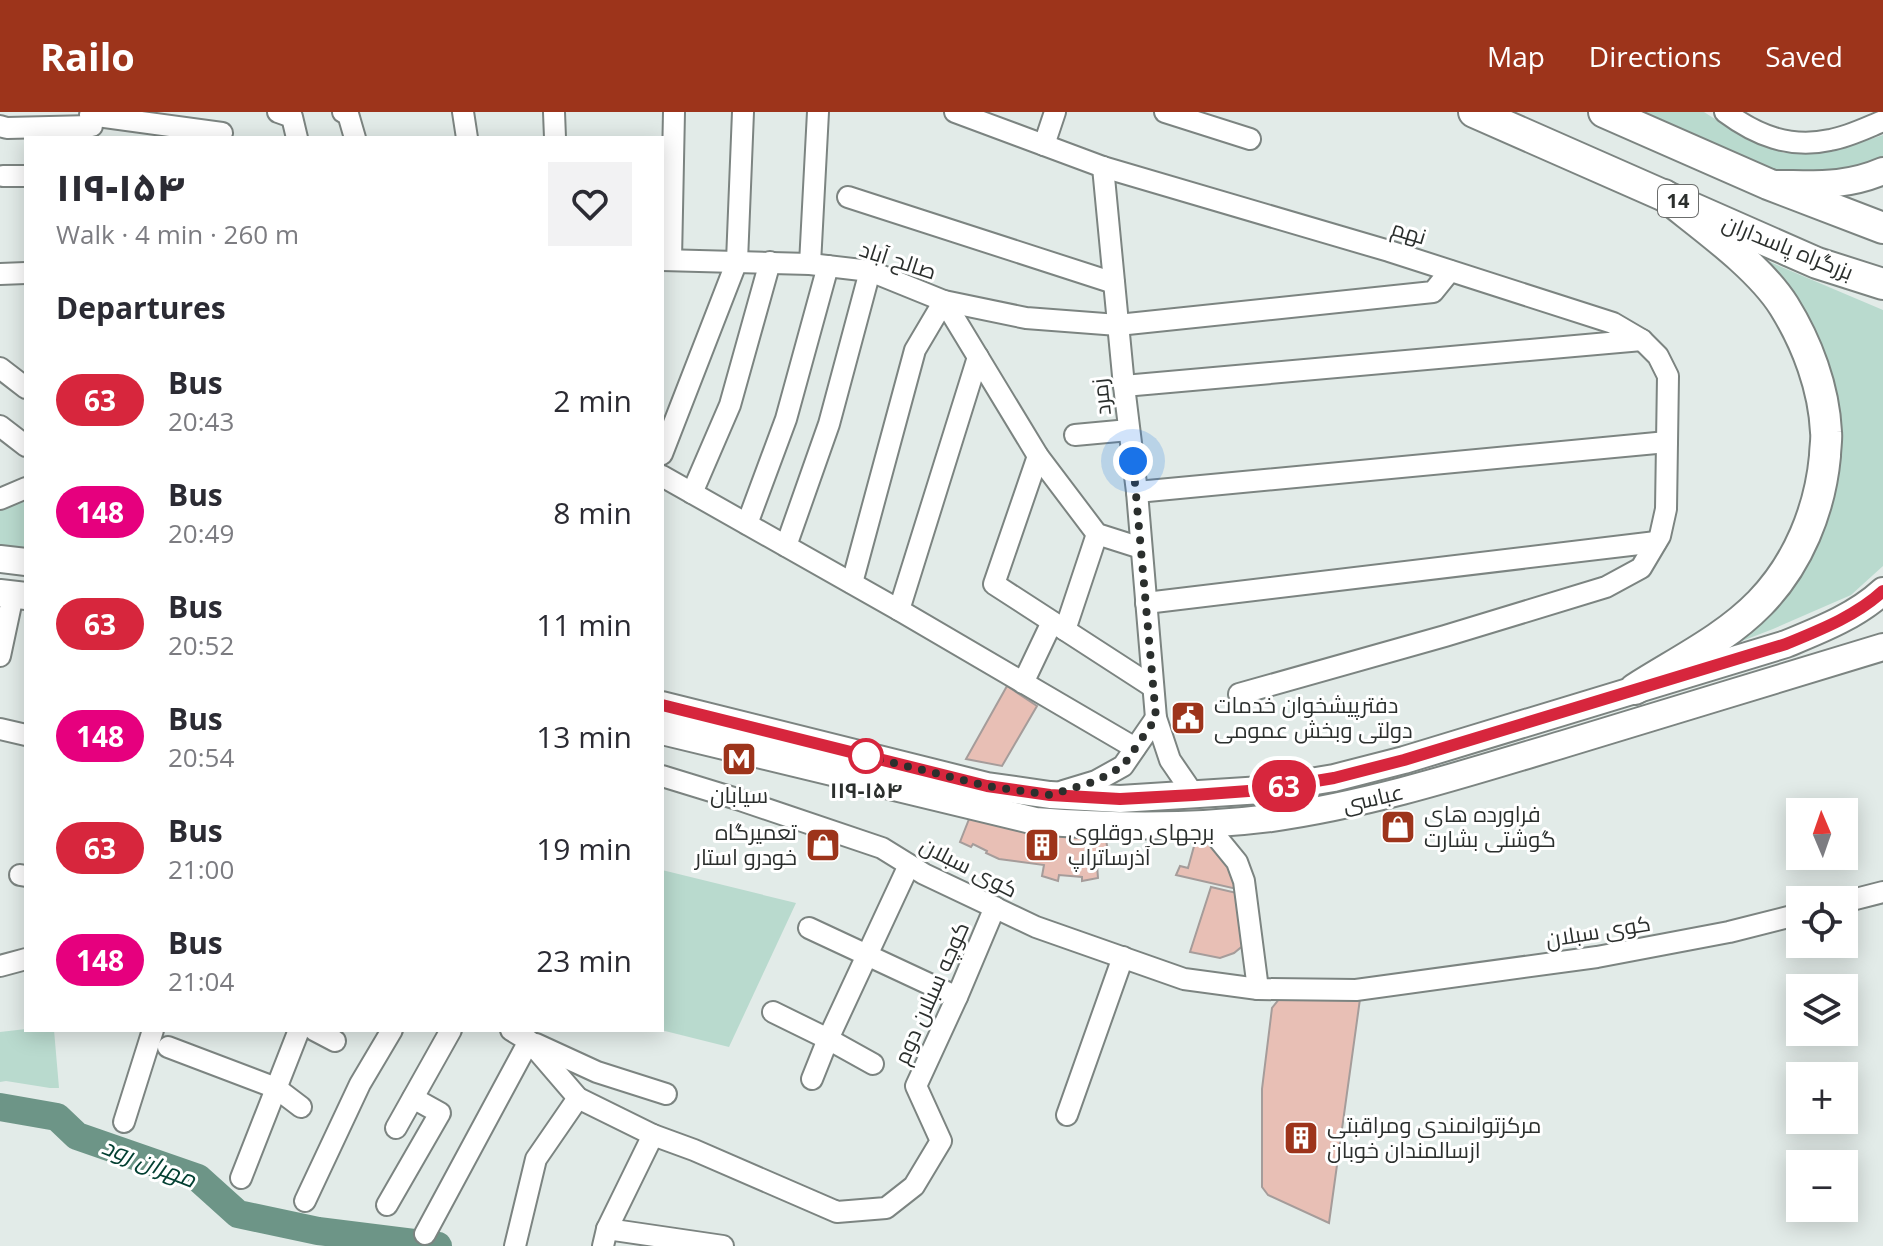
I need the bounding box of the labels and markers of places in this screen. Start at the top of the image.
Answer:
place label: دفترپیشخوان خدمات دولتی وبخش عمومی [1214,689,1413,744]
public building icon: دفترپیشخوان خدمات دولتی وبخش عمومی [1169,699,1207,737]
marker: ۱۱۹-۱۵۴ [849,739,883,773]
metro station icon: سیابان [720,740,758,778]
place label: ۱۱۹-۱۵۴ [830,774,902,804]
place label: سیابان [710,779,768,809]
place label: فراورده های گوشتی بشارت [1424,798,1556,853]
shop icon: فراورده های گوشتی بشارت [1379,808,1417,846]
place label: تعمیرگاه خودرو استار [693,816,797,871]
place label: برجهای دوقلوی آذرساتراپ [1068,816,1214,872]
shop icon: تعمیرگاه خودرو استار [804,826,842,864]
building icon: برجهای دوقلوی آذرساتراپ [1023,826,1061,864]
place label: مرکزتوانمندی ومراقبتی ازسالمندان خوبان [1327,1109,1541,1164]
building icon: مرکزتوانمندی ومراقبتی ازسالمندان خوبان [1282,1119,1320,1157]

